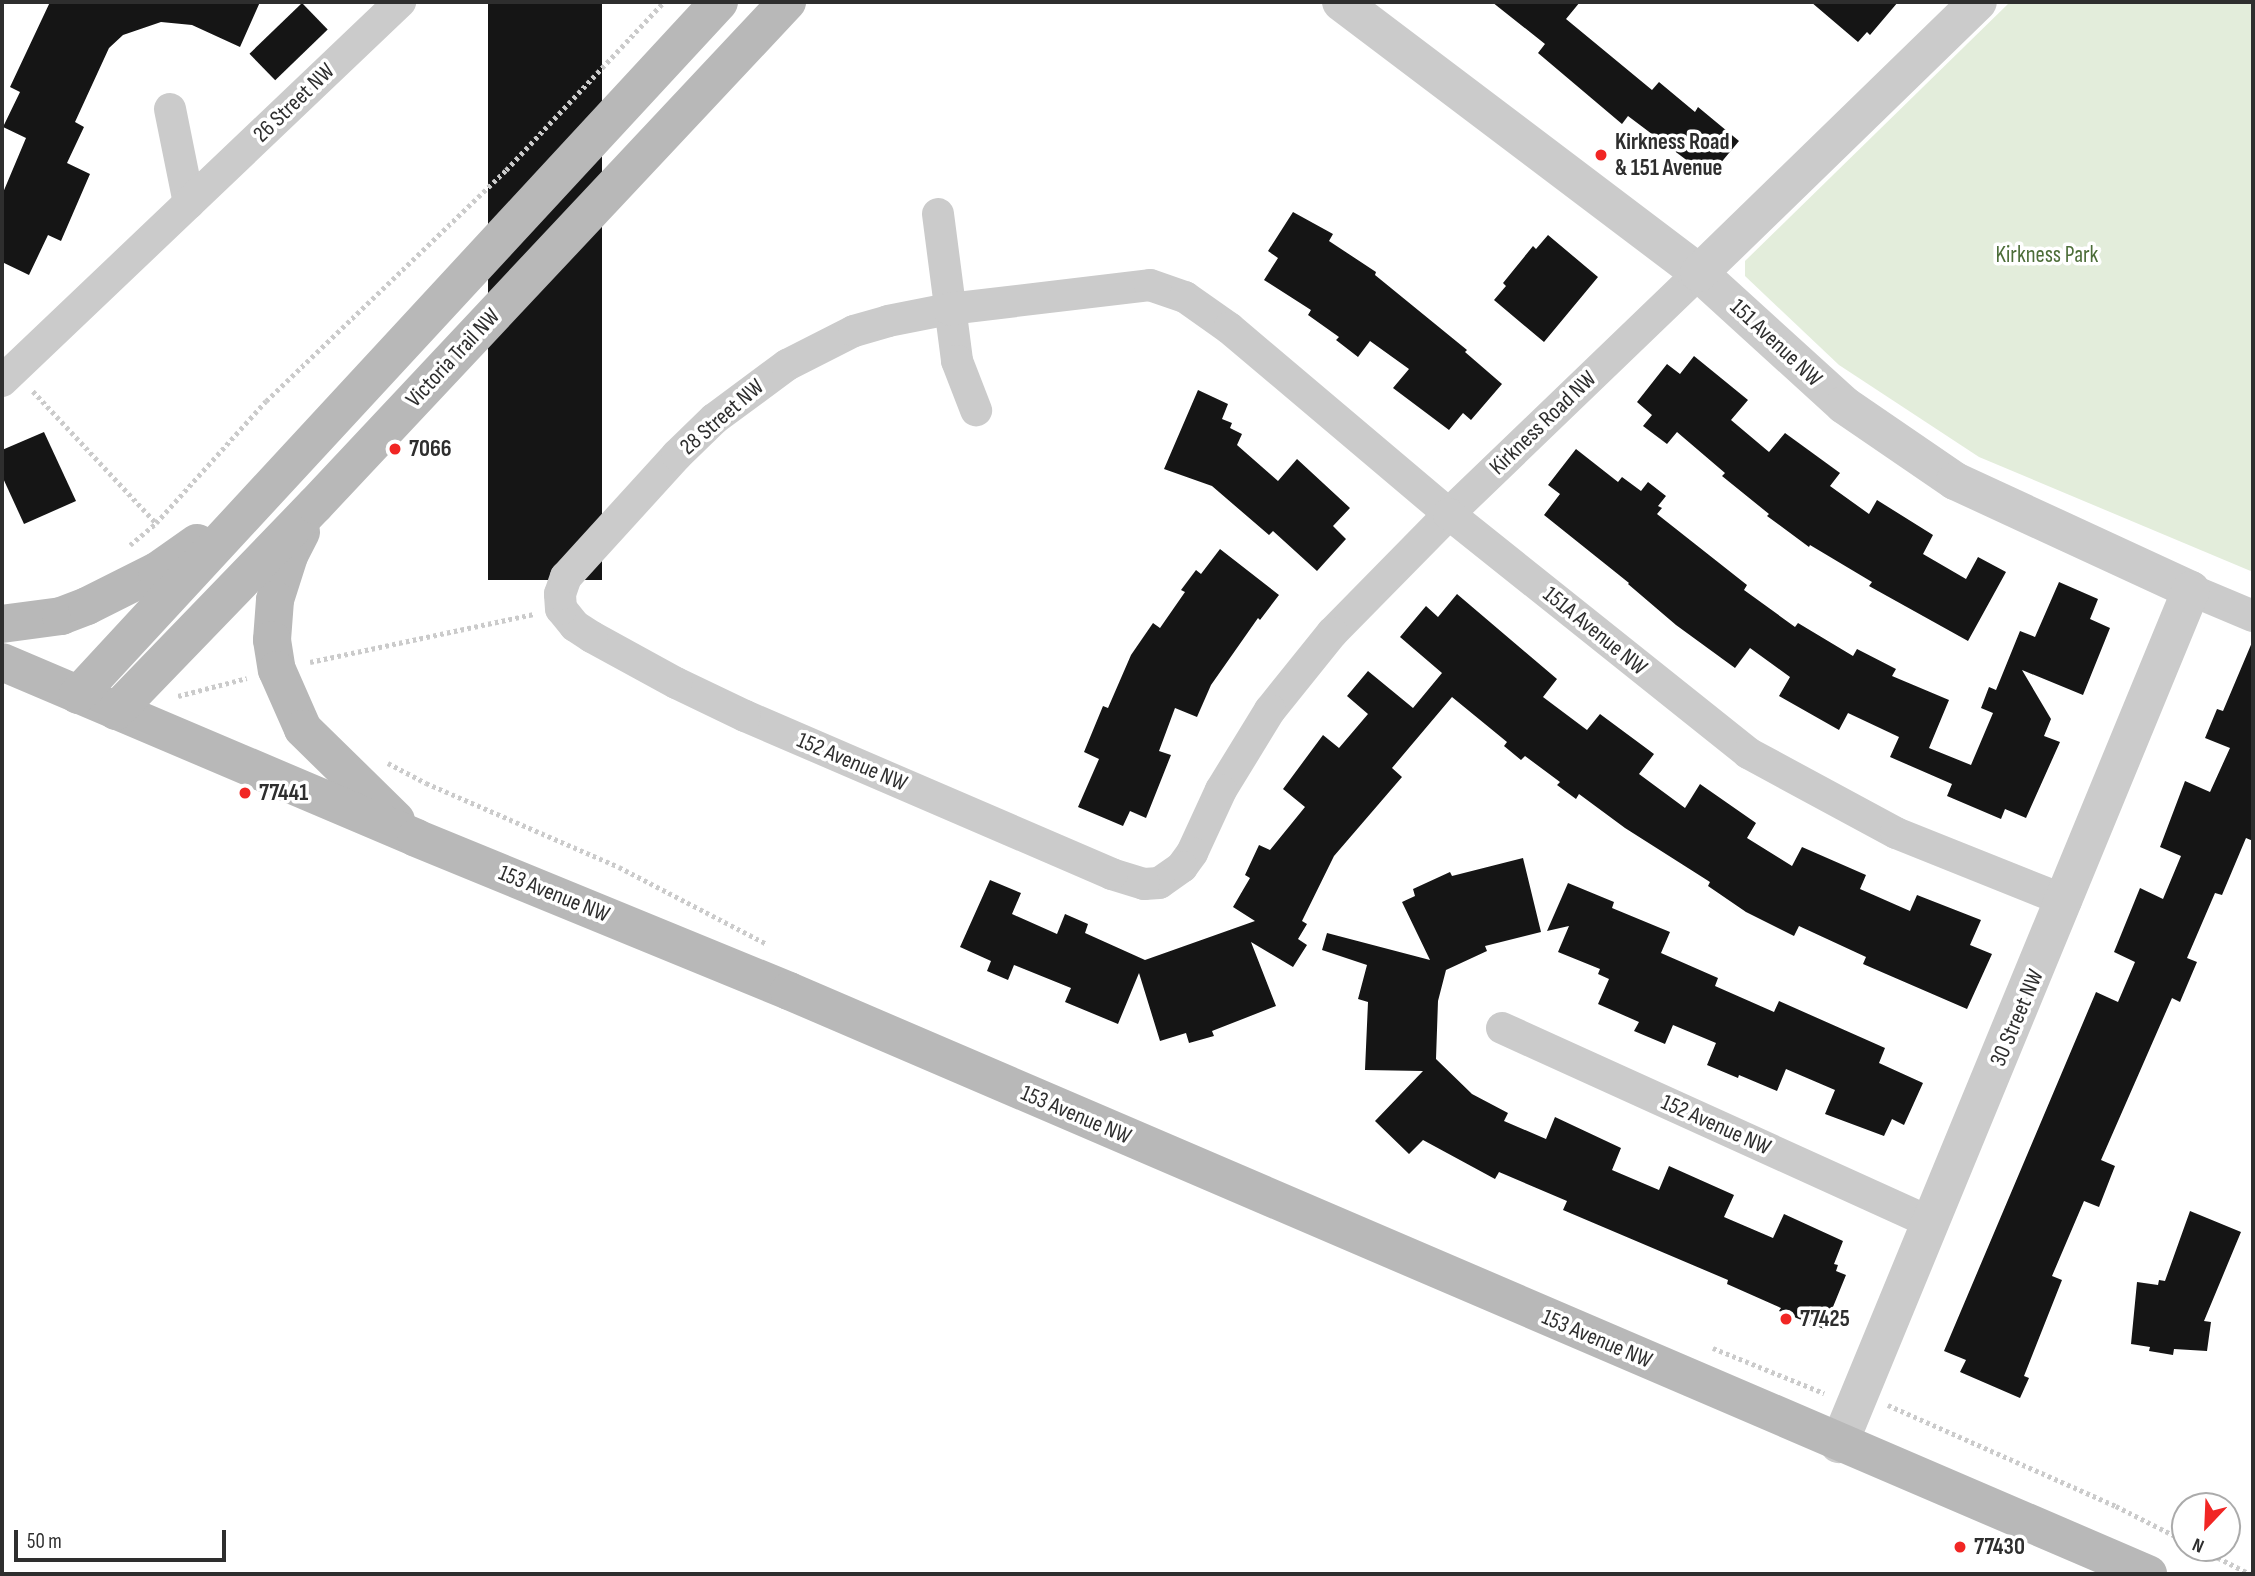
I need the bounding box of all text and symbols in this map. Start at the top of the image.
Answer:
street label: 26 Street NW [248,58,340,148]
place label: Kirkness Road & 151 Avenue [1615,128,1729,182]
marker: Kirkness Road & 151 Avenue [1593,147,1609,163]
park label: Kirkness Park [1996,241,2098,269]
street label: 151 Avenue NW [1724,293,1828,393]
street label: Victoria Trail NW [400,303,506,413]
street label: Kirkness Road NW [1484,365,1602,481]
street label: 28 Street NW [674,373,770,461]
place label: 7066 [409,435,452,463]
marker: 7066 [387,441,403,457]
street label: 151A Avenue NW [1537,581,1653,681]
street label: 152 Avenue NW [793,726,911,798]
place label: 77441 [259,779,308,807]
marker: 77441 [237,785,253,801]
street label: 153 Avenue NW [495,859,613,929]
street label: 30 Street NW [1984,965,2050,1071]
street label: 153 Avenue NW [1017,1079,1135,1151]
street label: 152 Avenue NW [1657,1089,1775,1161]
street label: 153 Avenue NW [1538,1303,1656,1375]
place label: 77425 [1800,1305,1850,1333]
marker: 77425 [1778,1311,1794,1327]
north arrow [2171,1492,2241,1562]
scale bar [18,1516,229,1560]
text: 50 m [27,1529,62,1554]
text: N [2189,1532,2208,1558]
place label: 77430 [1974,1533,2025,1561]
marker: 77430 [1952,1539,1968,1555]

